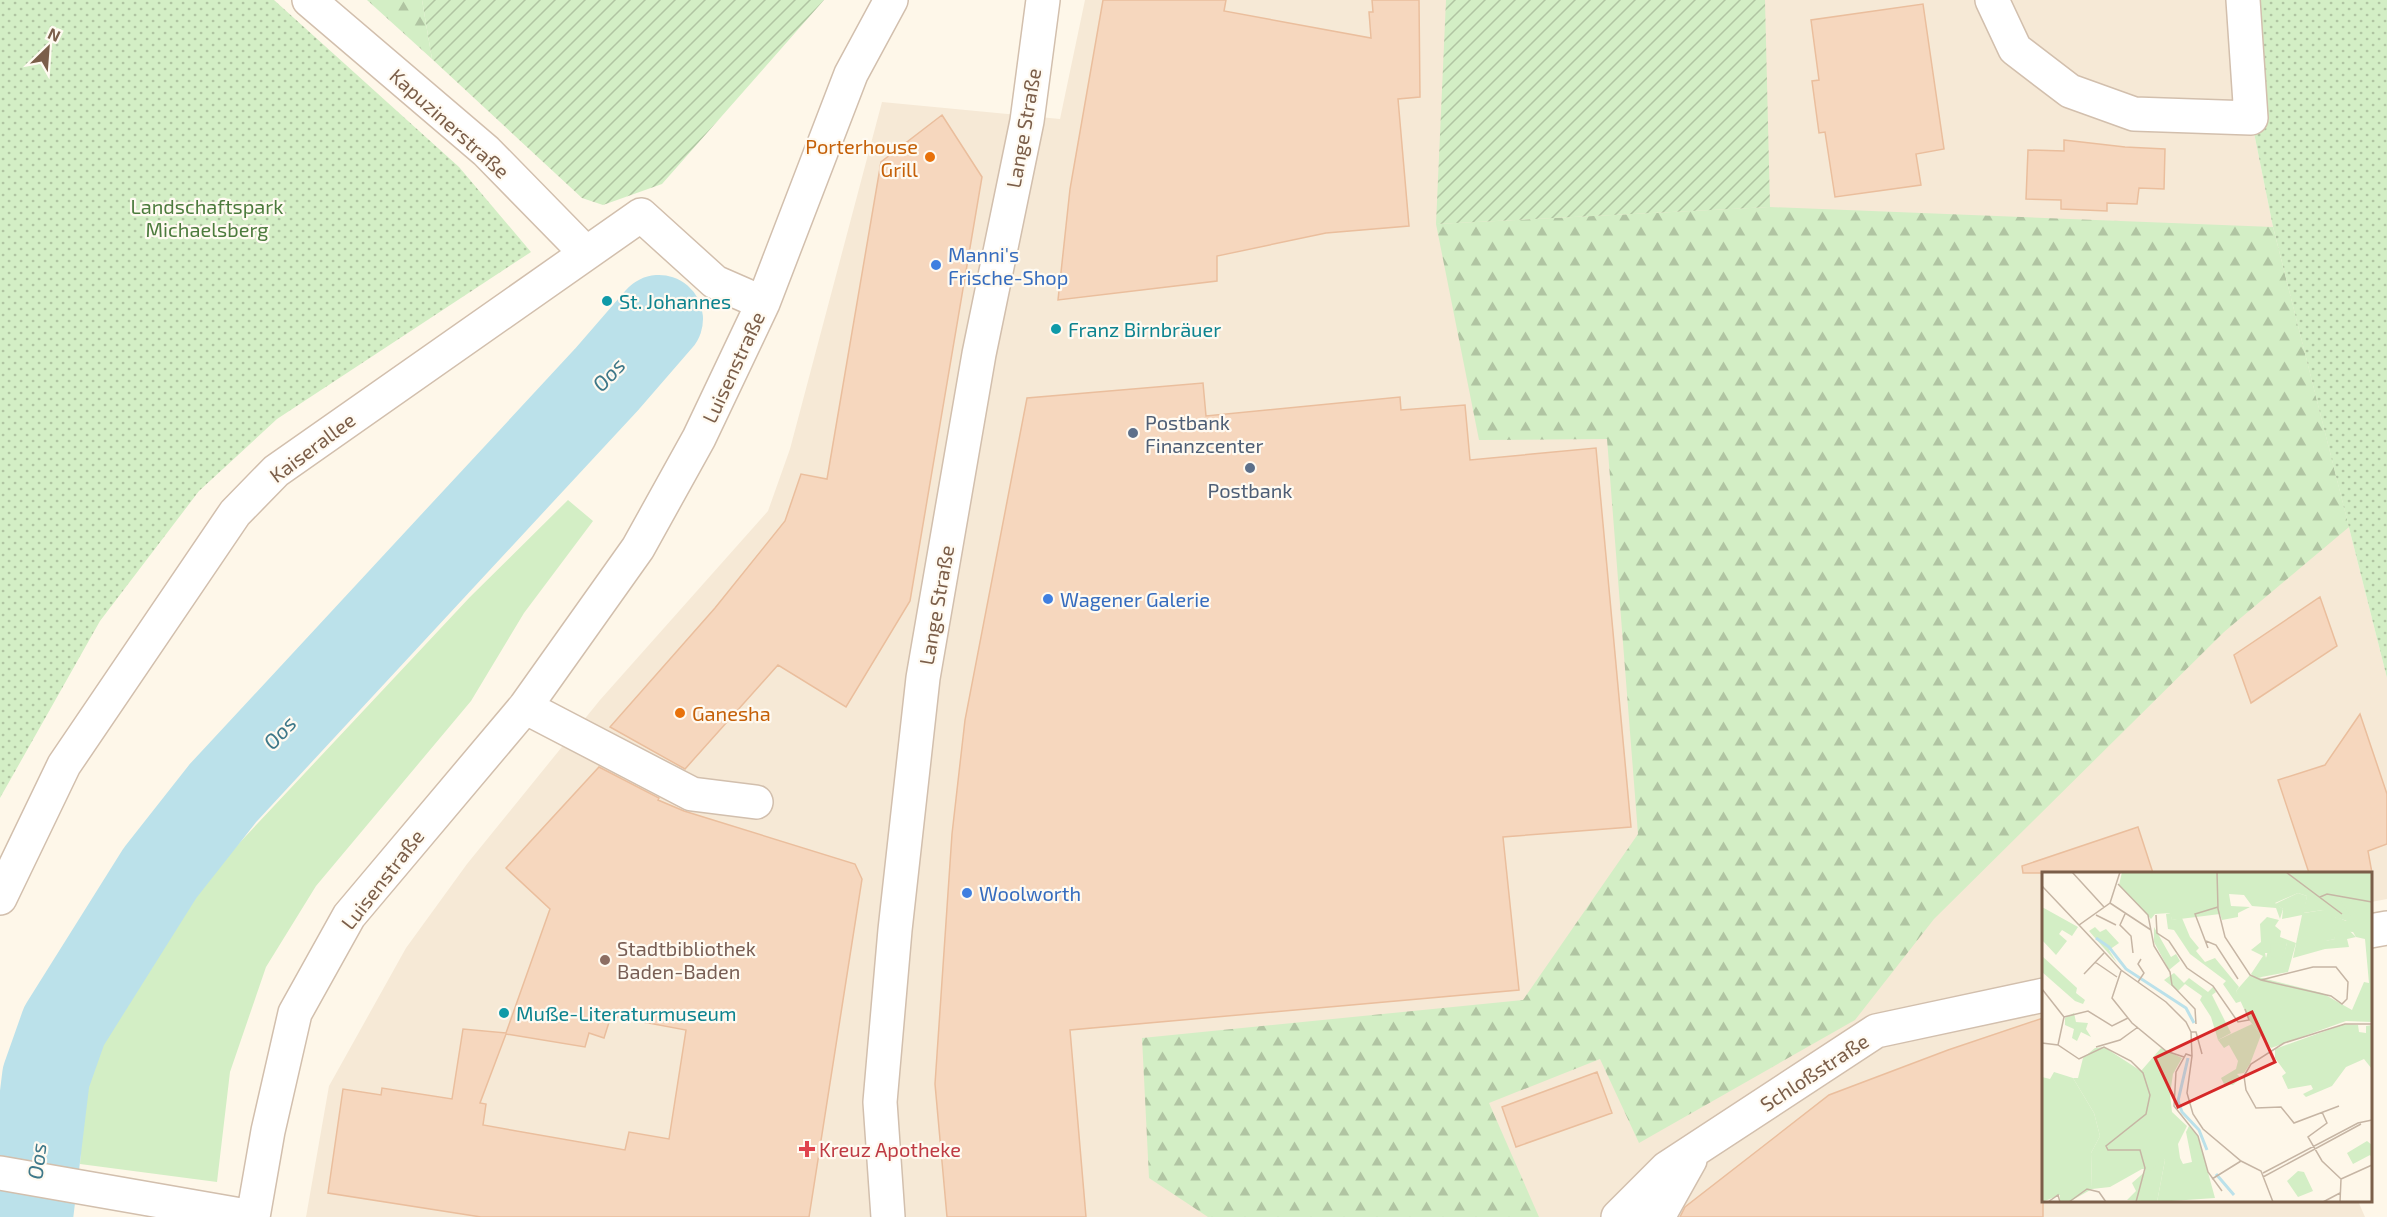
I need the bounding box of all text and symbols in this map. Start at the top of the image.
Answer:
north arrow [18,18,78,78]
text: N [45,23,64,45]
street label: Kapuzinerstraße [385,63,515,183]
street label: Lange Straße [1001,66,1045,190]
place label: Porterhouse Grill [805,134,918,181]
marker: Porterhouse Grill [923,150,937,164]
park label: Landschaftspark Michaelsberg [130,194,284,241]
place label: Manni's Frische-Shop [948,242,1068,289]
marker: Manni's Frische-Shop [929,258,943,272]
place label: St. Johannes [619,289,731,313]
marker: St. Johannes [600,294,614,308]
street label: Luisenstraße [697,307,769,427]
place label: Franz Birnbräuer [1068,317,1221,341]
marker: Franz Birnbräuer [1049,322,1063,336]
water label: Oos [586,352,630,396]
street label: Kaiserallee [264,407,360,487]
place label: Postbank Finanzcenter [1145,410,1264,457]
marker: Postbank Finanzcenter [1126,426,1140,440]
marker: Postbank [1243,461,1257,475]
place label: Postbank [1208,478,1293,502]
street label: Lange Straße [914,543,958,667]
place label: Wagener Galerie [1060,587,1210,611]
marker: Wagener Galerie [1041,592,1055,606]
place label: Ganesha [692,701,771,725]
marker: Ganesha [673,706,687,720]
water label: Oos [257,710,301,754]
street label: Luisenstraße [336,824,428,934]
inset map [2042,872,2372,1202]
place label: Woolworth [979,881,1081,905]
marker: Woolworth [960,886,974,900]
place label: Stadtbibliothek Baden-Baden [617,936,756,983]
marker: Stadtbibliothek Baden-Baden [598,953,612,967]
place label: Muße-Literaturmuseum [516,1001,737,1025]
marker: Muße-Literaturmuseum [497,1006,511,1020]
street label: Schloßstraße [1755,1028,1873,1116]
place label: Kreuz Apotheke [819,1137,961,1161]
water label: Oos [21,1141,51,1181]
marker: Kreuz Apotheke [800,1142,814,1156]

